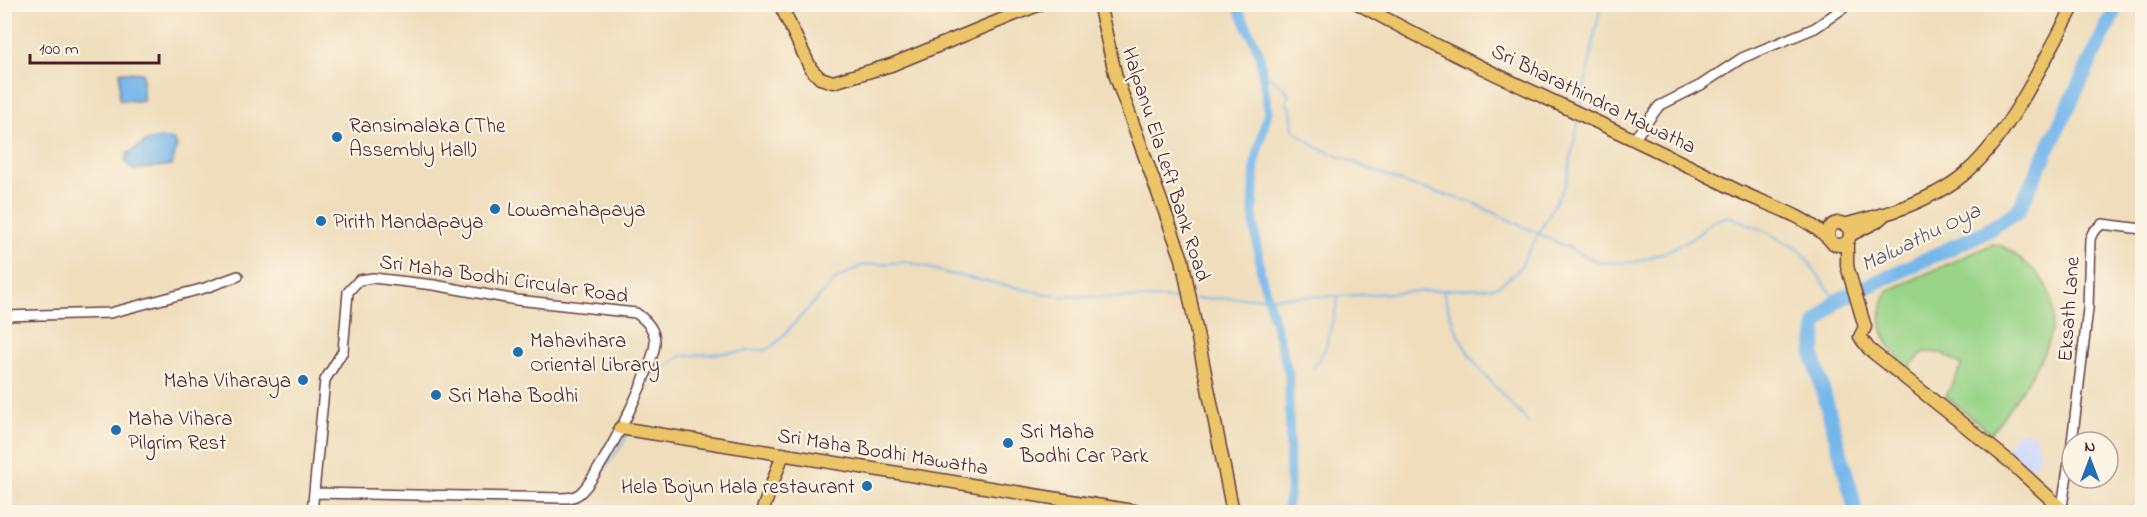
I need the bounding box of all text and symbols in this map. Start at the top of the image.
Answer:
scale bar [30,27,159,65]
text: 100 m [39,37,79,63]
street label: Sri Bharathindra Mawatha [1486,37,1701,163]
street label: Halpanu Ela Left Bank Road [1113,44,1217,286]
place label: Ransimalaka (The Assembly Hall) [349,112,506,168]
marker: Ransimalaka (The Assembly Hall) [330,130,344,144]
water label: Malwathu Oya [1856,195,1988,281]
place label: Lowamahapaya [507,196,646,228]
marker: Lowamahapaya [488,202,502,216]
place label: Pirith Mandapaya [333,208,484,240]
marker: Pirith Mandapaya [314,214,328,228]
street label: Sri Maha Bodhi Circular Road [377,248,630,312]
street label: Eksath Lane [2051,255,2089,363]
place label: Mahavihara Oriental Library [530,327,660,383]
marker: Mahavihara Oriental Library [511,345,525,359]
place label: Maha Viharaya [163,367,291,399]
marker: Maha Viharaya [296,373,310,387]
place label: Sri Maha Bodhi [448,382,578,412]
marker: Sri Maha Bodhi [429,388,443,402]
place label: Maha Vihara Pilgrim Rest [128,405,233,461]
place label: Sri Maha Bodhi Car Park [1019,418,1149,472]
street label: Sri Maha Bodhi Mawatha [775,421,990,484]
marker: Maha Vihara Pilgrim Rest [109,423,123,437]
north arrow [2060,430,2120,490]
text: N [2085,435,2096,459]
marker: Sri Maha Bodhi Car Park [1001,436,1015,450]
place label: Hela Bojun Hala restaurant [621,473,855,503]
marker: Hela Bojun Hala restaurant [860,479,874,493]

